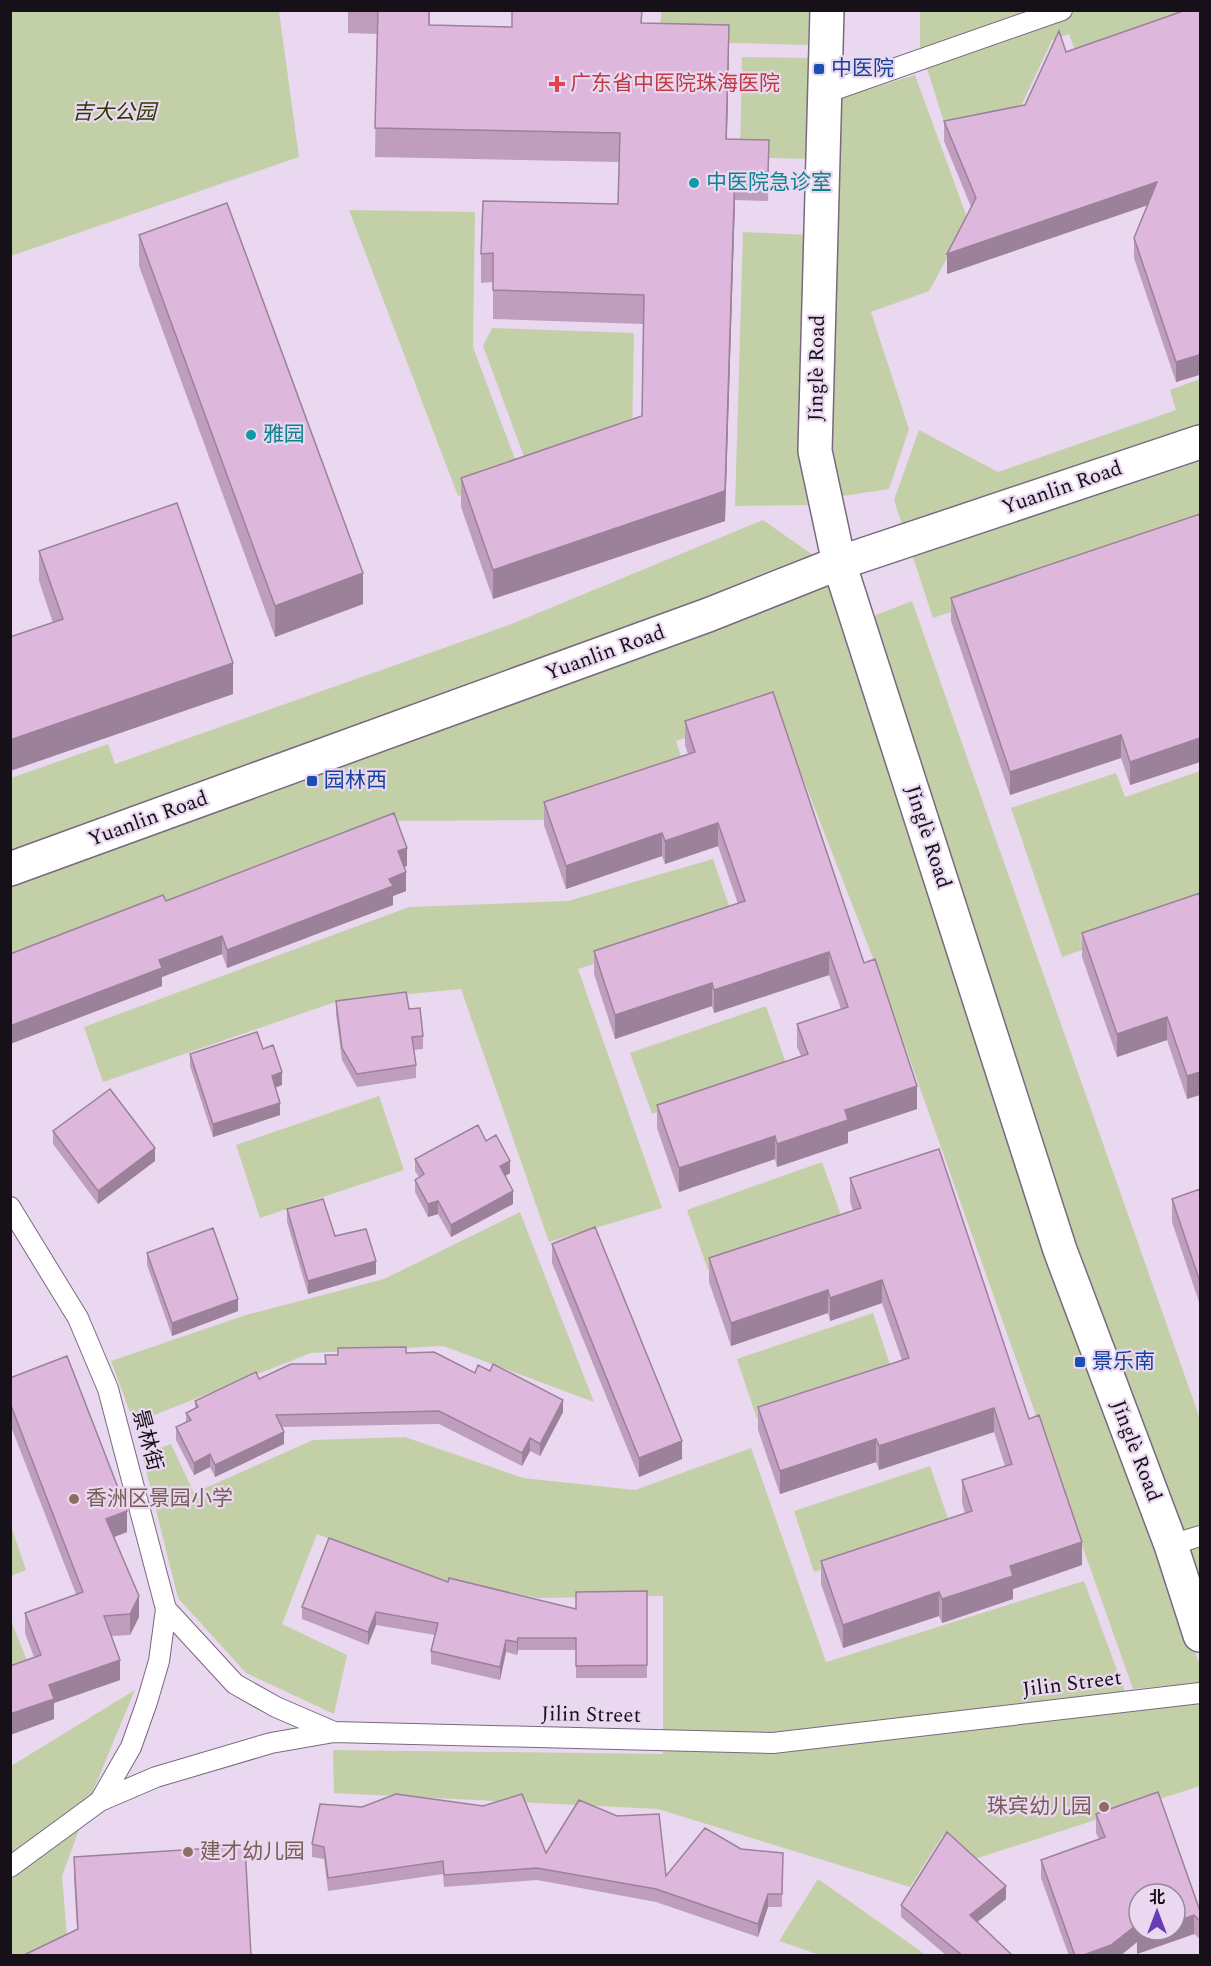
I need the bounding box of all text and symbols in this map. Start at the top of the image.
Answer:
place label: 中医院 [831,53,894,85]
marker: 中医院 [812,62,826,76]
place label: 广东省中医院珠海医院 [570,68,780,100]
marker: 广东省中医院珠海医院 [548,75,566,93]
park label: 吉大公园 [72,97,159,129]
place label: 中医院急诊室 [706,167,832,199]
marker: 中医院急诊室 [687,176,701,190]
street label: Jǐnglè Road [800,314,834,422]
place label: 雅园 [263,419,305,451]
marker: 雅园 [244,428,258,442]
street label: Yuanlin Road [997,452,1127,524]
street label: Yuanlin Road [540,616,670,690]
place label: 园林西 [324,765,387,797]
marker: 园林西 [305,774,319,788]
street label: Jǐnglè Road [896,781,960,893]
street label: Yuanlin Road [83,782,213,856]
place label: 景乐南 [1092,1346,1155,1378]
marker: 景乐南 [1073,1355,1087,1369]
street label: Jǐnglè Road [1102,1395,1170,1507]
street label: 景林街 [123,1405,171,1475]
place label: 香洲区景园小学 [86,1483,233,1515]
marker: 香洲区景园小学 [67,1492,81,1506]
street label: Jilin Street [1020,1662,1124,1706]
street label: Jilin Street [541,1698,641,1732]
place label: 珠宾幼儿园 [987,1791,1092,1823]
marker: 珠宾幼儿园 [1097,1800,1111,1814]
place label: 建才幼儿园 [200,1836,305,1868]
marker: 建才幼儿园 [181,1845,195,1859]
north arrow [1127,1882,1187,1942]
text: 北 [1149,1886,1165,1910]

